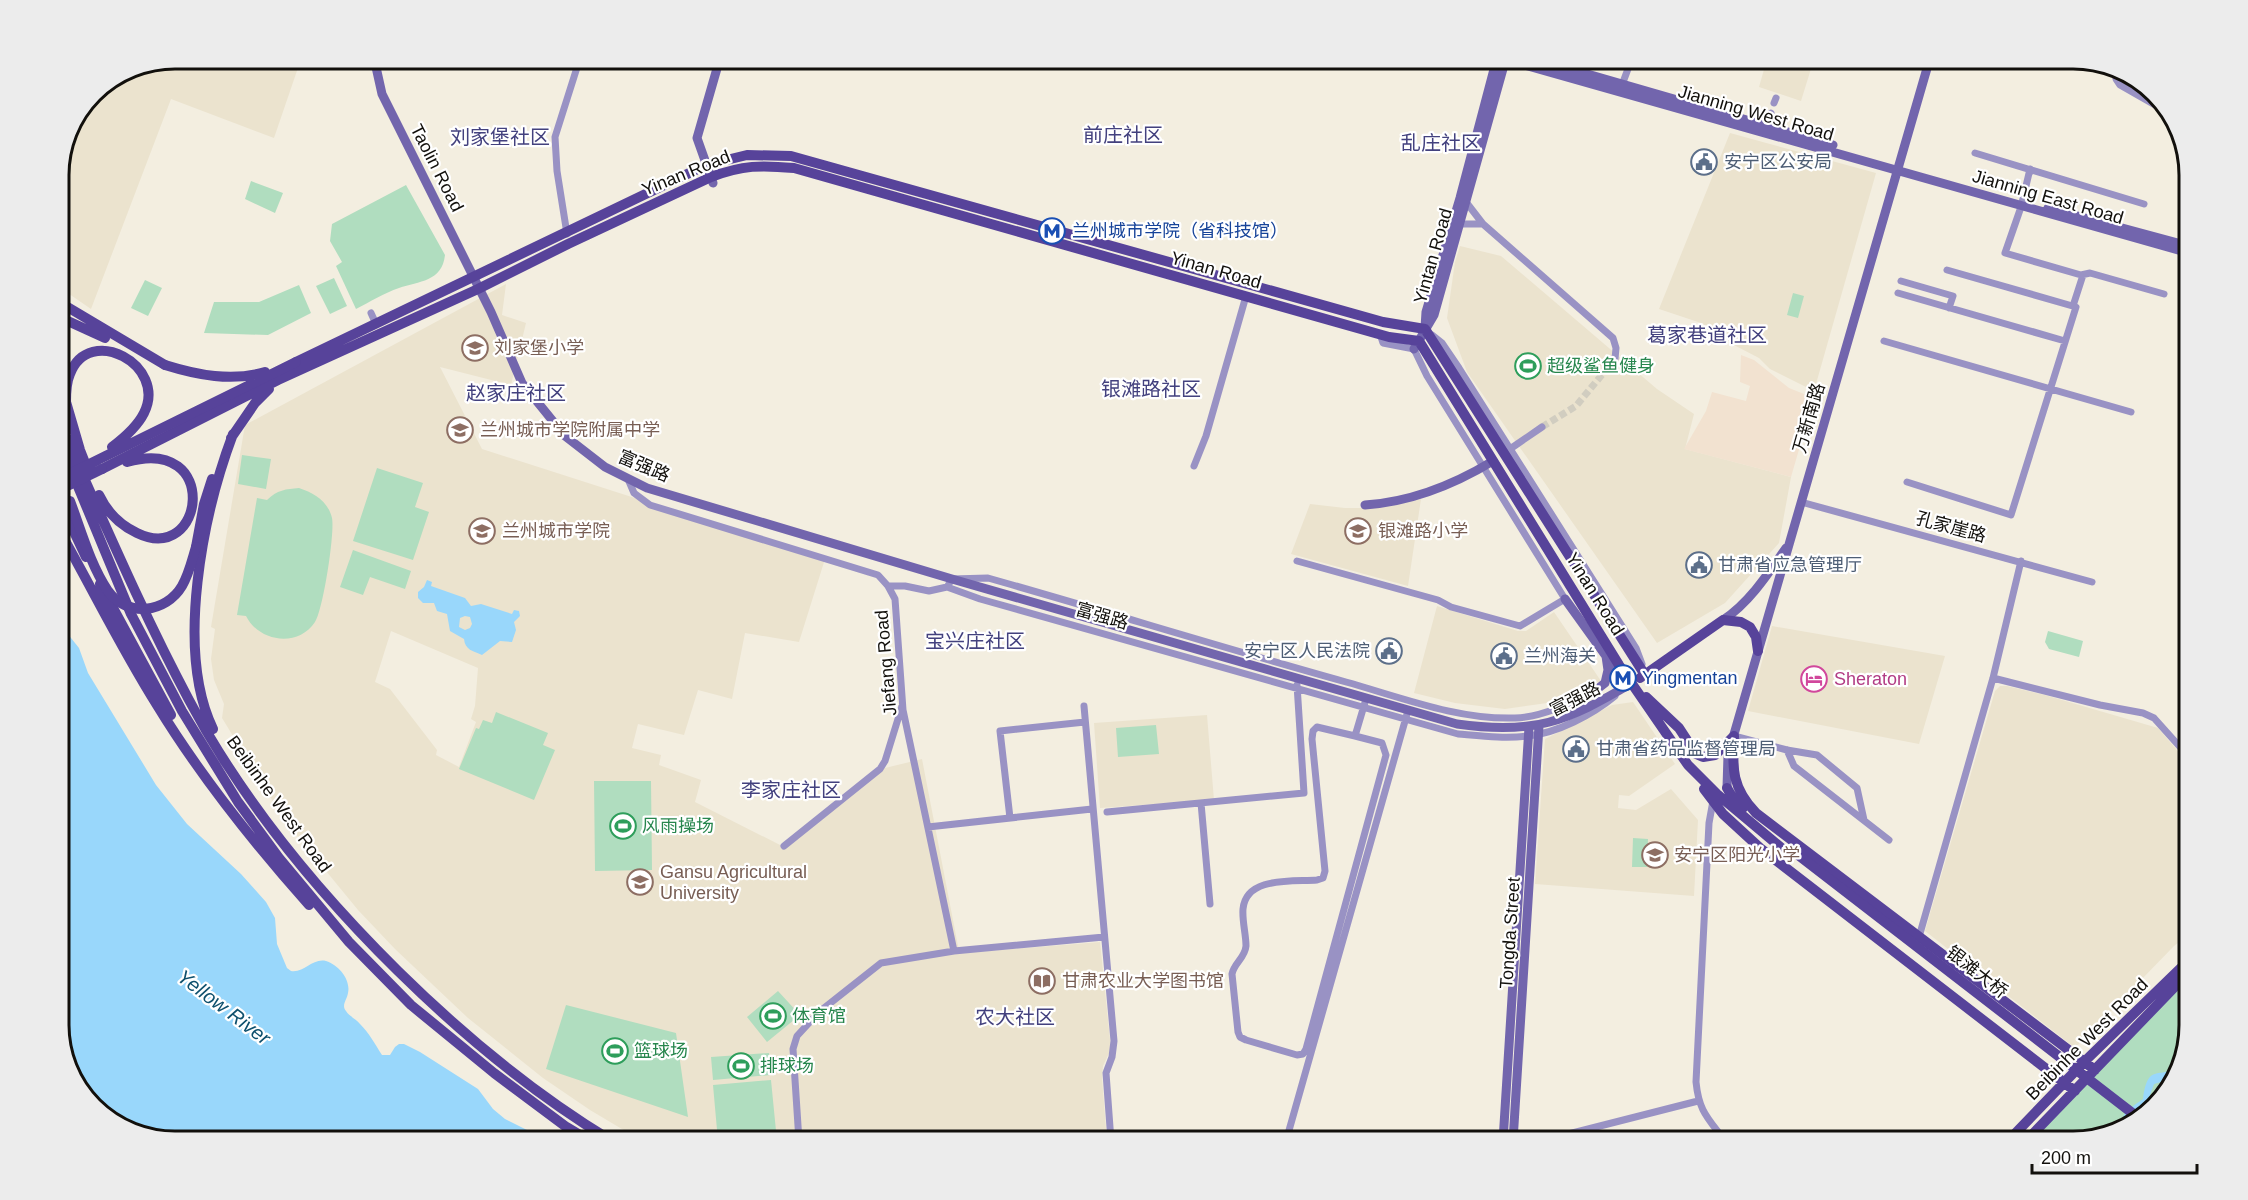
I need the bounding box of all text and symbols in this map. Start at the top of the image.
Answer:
street label: Jianning West Road [1676,81,1836,145]
street label: Taolin Road [407,121,467,215]
district label: 前庄社区 [1083,124,1163,146]
district label: 刘家堡社区 [450,126,550,148]
district label: 乱庄社区 [1401,132,1481,154]
street label: Yinan Road [639,146,733,200]
public building icon: 安宁区公安局 [1689,147,1719,177]
place label: 安宁区公安局 [1724,152,1832,172]
street label: Jianning East Road [1970,166,2126,228]
street label: Yintan Road [1410,206,1456,306]
metro station icon: 兰州城市学院（省科技馆） [1037,216,1067,246]
place label: 兰州城市学院（省科技馆） [1072,221,1288,241]
street label: Yinan Road [1168,248,1264,292]
district label: 葛家巷道社区 [1647,324,1767,346]
school or university icon: 刘家堡小学 [460,333,490,363]
place label: 刘家堡小学 [494,338,584,358]
sports icon: 超级鲨鱼健身 [1513,351,1543,381]
place label: 超级鲨鱼健身 [1547,356,1655,376]
district label: 银滩路社区 [1101,378,1201,400]
street label: 万新南路 [1789,381,1829,455]
district label: 赵家庄社区 [466,382,566,404]
school or university icon: 兰州城市学院附属中学 [445,415,475,445]
place label: 兰州城市学院附属中学 [480,420,660,440]
street label: 富强路 [615,446,673,486]
street label: 孔家崖路 [1914,508,1988,546]
school or university icon: 兰州城市学院 [467,516,497,546]
school or university icon: 银滩路小学 [1343,516,1373,546]
place label: 兰州城市学院 [502,521,610,541]
place label: 银滩路小学 [1378,521,1468,541]
street label: Yinan Road [1562,549,1628,639]
public building icon: 甘肃省应急管理厅 [1684,550,1714,580]
place label: 甘肃省应急管理厅 [1718,555,1862,575]
street label: 富强路 [1073,599,1131,633]
street label: Jiefang Road [871,609,901,717]
district label: 宝兴庄社区 [925,630,1025,652]
public building icon: 安宁区人民法院 [1374,636,1404,666]
place label: 安宁区人民法院 [1244,641,1370,661]
public building icon: 兰州海关 [1489,641,1519,671]
place label: 兰州海关 [1524,646,1596,666]
metro station icon: Yingmentan [1608,663,1638,693]
hotel icon: Sheraton [1799,664,1829,694]
place label: Yingmentan [1642,668,1737,688]
place label: Sheraton [1834,669,1907,689]
street label: 富强路 [1546,678,1604,720]
street label: Beibinhe West Road [223,732,335,876]
public building icon: 甘肃省药品监督管理局 [1561,734,1591,764]
place label: 甘肃省药品监督管理局 [1596,739,1776,759]
district label: 李家庄社区 [741,779,841,801]
sports icon: 风雨操场 [608,811,638,841]
place label: 风雨操场 [642,816,714,836]
school or university icon: 安宁区阳光小学 [1640,840,1670,870]
place label: 安宁区阳光小学 [1674,845,1800,865]
place label: Gansu Agricultural University [660,862,807,903]
school or university icon: Gansu Agricultural University [625,867,655,897]
street label: Tongda Street [1496,876,1524,990]
street label: 银滩大桥 [1942,942,2012,1002]
water label: Yellow River [173,965,276,1050]
library icon: 甘肃农业大学图书馆 [1027,966,1057,996]
place label: 甘肃农业大学图书馆 [1062,971,1224,991]
street label: Beibinhe West Road [2022,974,2152,1104]
sports icon: 体育馆 [758,1001,788,1031]
place label: 体育馆 [792,1006,846,1026]
district label: 农大社区 [975,1006,1055,1028]
sports icon: 篮球场 [600,1036,630,1066]
place label: 篮球场 [634,1041,688,1061]
sports icon: 排球场 [726,1051,756,1081]
place label: 排球场 [760,1056,814,1076]
scale bar [2032,1137,2197,1175]
text: 200 m [2041,1148,2091,1168]

